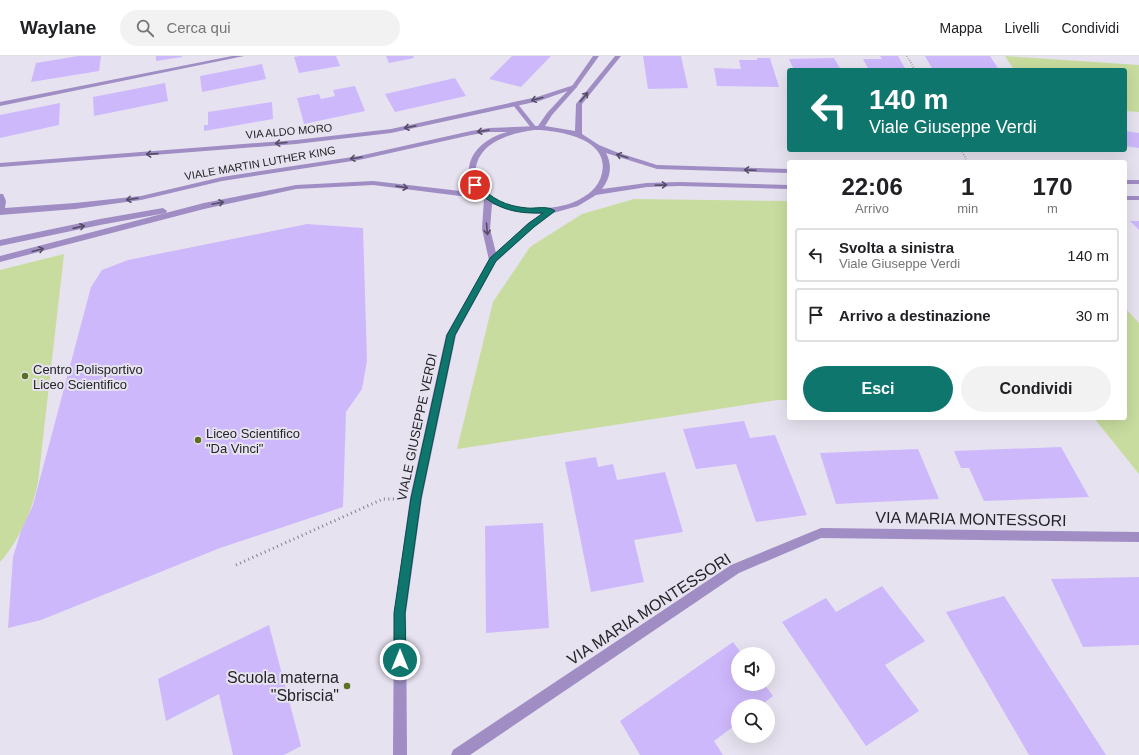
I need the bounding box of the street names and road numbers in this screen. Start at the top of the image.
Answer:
street label: VIA ALDO MORO [245,121,333,141]
street label: VIALE MARTIN LUTHER KING [184,144,336,182]
street label: VIALE GIUSEPPE VERDI [394,352,440,502]
street label: VIA MARIA MONTESSORI [875,509,1067,529]
street label: VIA MARIA MONTESSORI [564,550,734,668]

